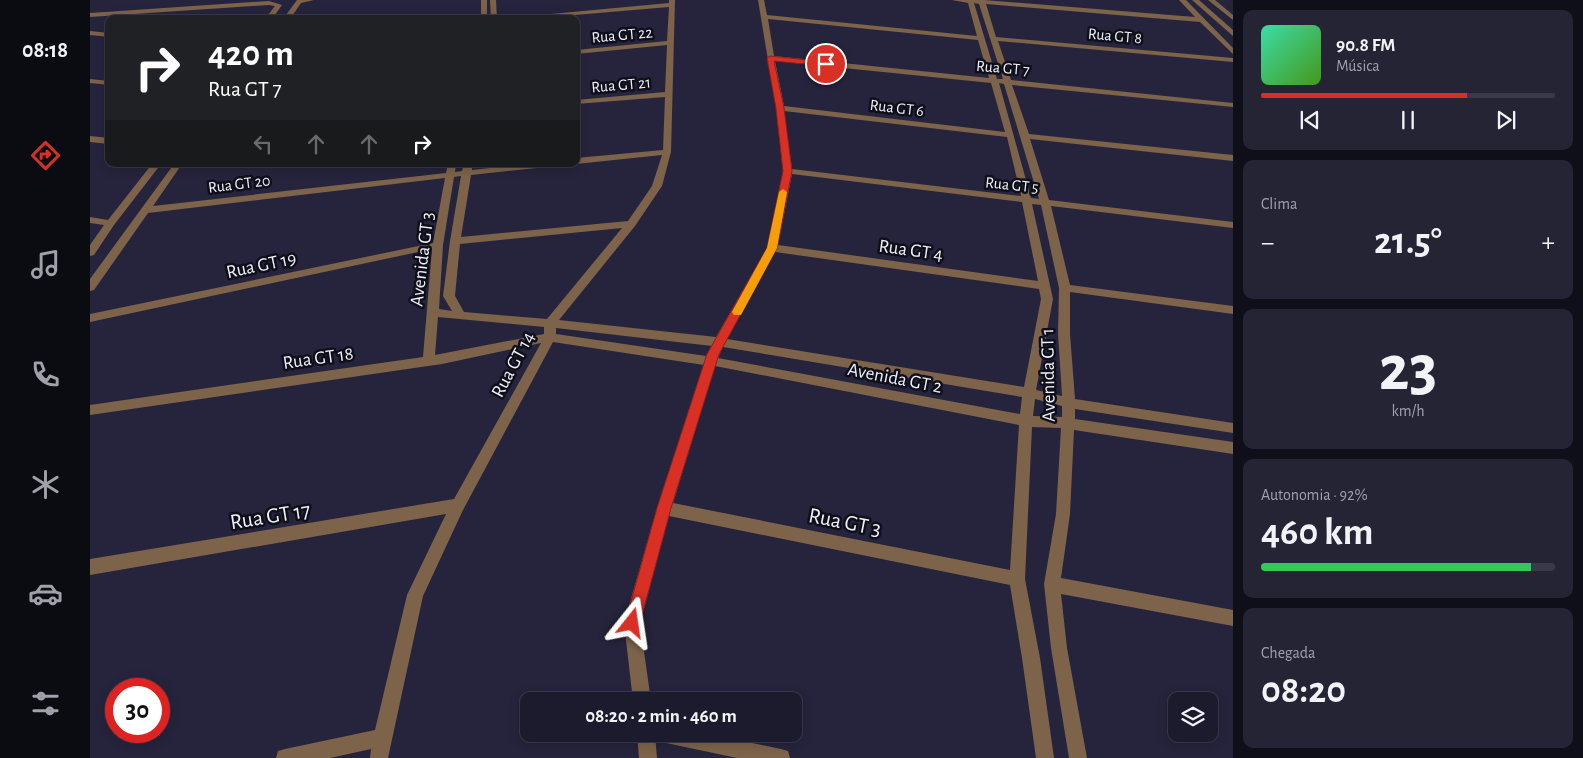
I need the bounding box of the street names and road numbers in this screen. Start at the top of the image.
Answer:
street label: Rua GT 22 [591,24,653,46]
street label: Rua GT 8 [1087,26,1143,46]
street label: Rua GT 7 [976,58,1031,78]
street label: Rua GT 21 [591,74,651,96]
street label: Rua GT 6 [869,97,925,119]
street label: Rua GT 20 [207,172,271,196]
street label: Rua GT 5 [984,174,1039,196]
street label: Avenida GT 3 [407,211,438,307]
street label: Rua GT 4 [877,237,944,264]
street label: Rua GT 19 [225,249,298,282]
street label: Avenida GT 1 [1038,328,1059,422]
street label: Rua GT 14 [488,329,538,401]
street label: Rua GT 18 [282,344,355,373]
street label: Avenida GT 2 [846,360,944,397]
street label: Rua GT 17 [228,499,312,533]
street label: Rua GT 3 [807,504,883,540]

